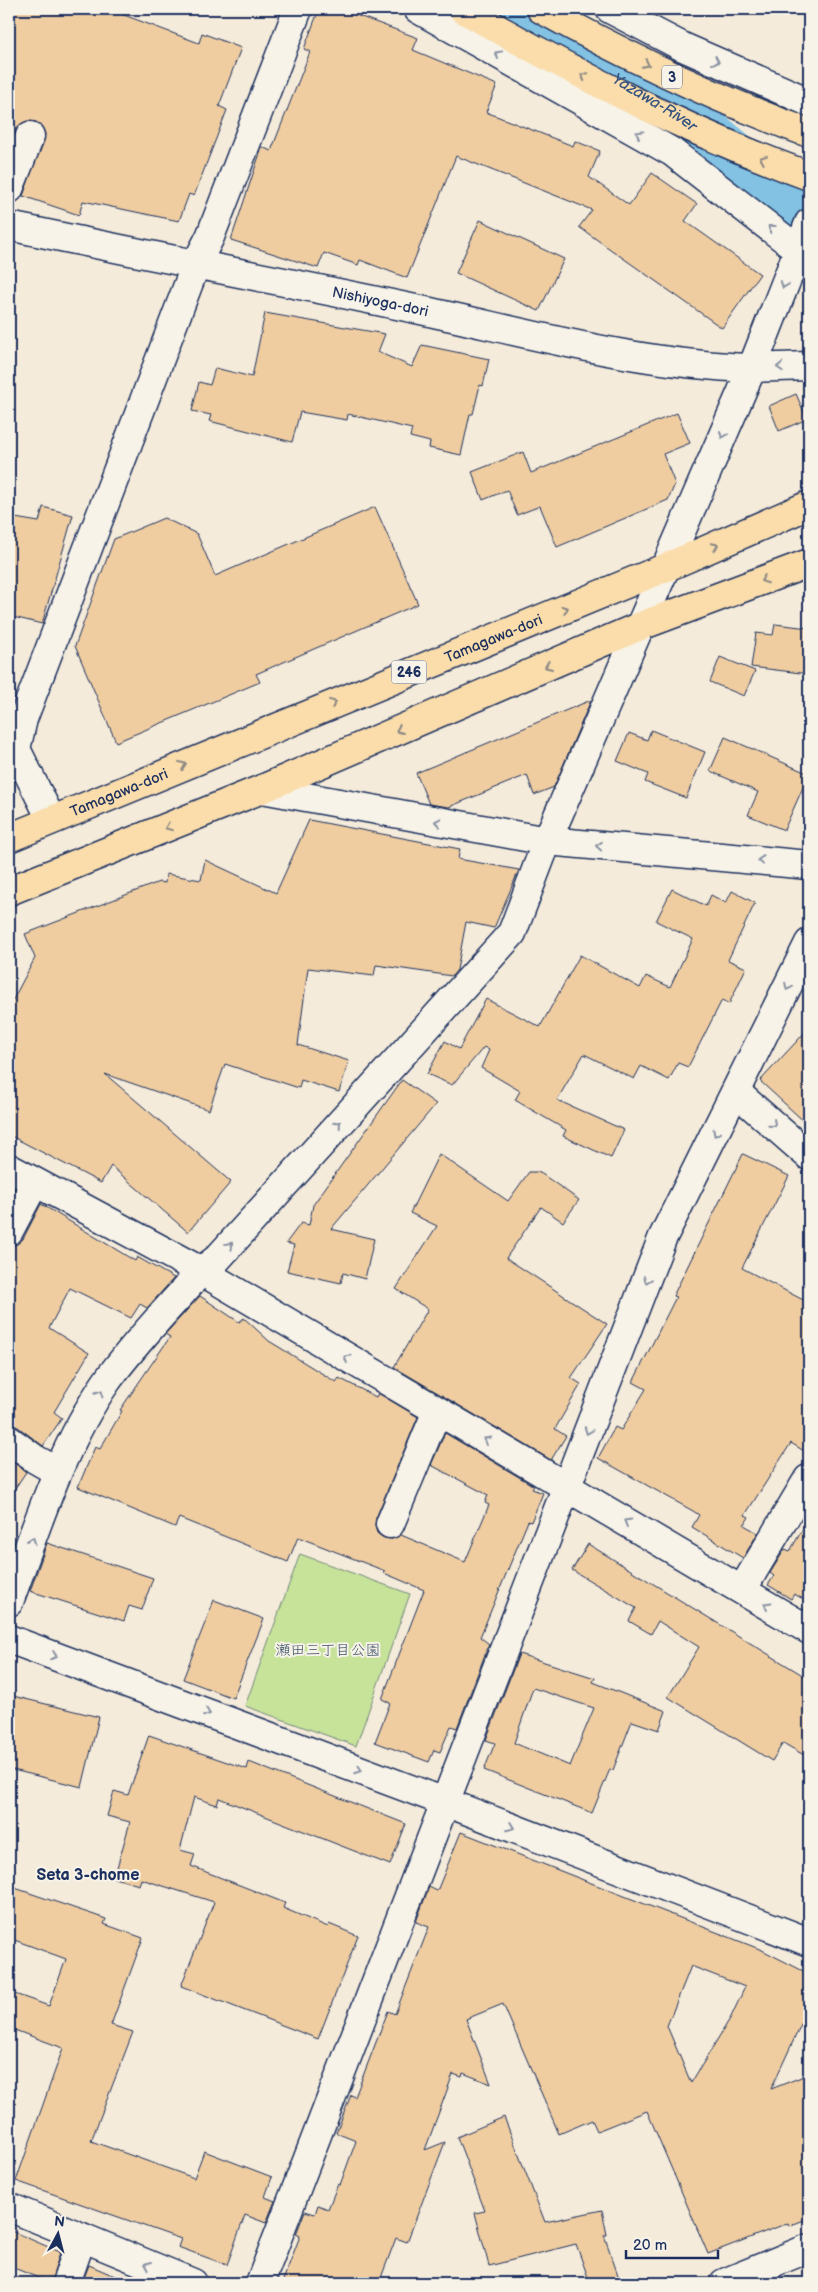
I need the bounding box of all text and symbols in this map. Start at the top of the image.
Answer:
one-way arrow [494,50,503,60]
one-way arrow [711,55,720,66]
one-way arrow [641,58,650,68]
road number: 3 [662,66,682,88]
water label: Yazawa-River [609,70,702,137]
one-way arrow [580,72,589,82]
one-way arrow [635,130,644,140]
one-way arrow [760,155,768,165]
one-way arrow [768,225,777,233]
one-way arrow [780,280,790,289]
street label: Nishiyoga-dori [331,283,430,321]
one-way arrow [776,362,784,373]
one-way arrow [718,430,729,439]
one-way arrow [710,542,719,553]
one-way arrow [760,574,768,584]
one-way arrow [560,604,569,615]
street label: Tamagawa-dori [442,610,545,668]
road number: 246 [392,660,426,684]
one-way arrow [544,660,553,670]
one-way arrow [328,699,337,710]
one-way arrow [395,724,404,735]
one-way arrow [178,761,187,771]
street label: Tamagawa-dori [67,765,171,822]
one-way arrow [434,817,443,827]
one-way arrow [165,821,173,831]
one-way arrow [595,841,603,852]
one-way arrow [756,855,764,866]
one-way arrow [784,982,794,991]
one-way arrow [767,1118,776,1127]
one-way arrow [332,1120,341,1129]
one-way arrow [712,1127,722,1136]
one-way arrow [224,1242,232,1251]
one-way arrow [643,1275,653,1283]
one-way arrow [344,1354,353,1364]
one-way arrow [93,1390,103,1399]
one-way arrow [584,1426,594,1435]
one-way arrow [484,1437,493,1447]
one-way arrow [624,1519,633,1529]
one-way arrow [26,1536,36,1545]
one-way arrow [764,1601,773,1611]
park label: 瀬田三丁目公園 [275,1641,381,1660]
one-way arrow [50,1650,58,1660]
one-way arrow [202,1707,210,1717]
one-way arrow [354,1764,363,1774]
one-way arrow [506,1821,515,1831]
district label: Seta 3-chome [37,1866,139,1885]
north arrow [32,2210,82,2260]
text: N [53,2213,66,2231]
scale bar [626,2227,718,2259]
text: 20 m [633,2236,667,2255]
one-way arrow [144,2260,153,2271]

